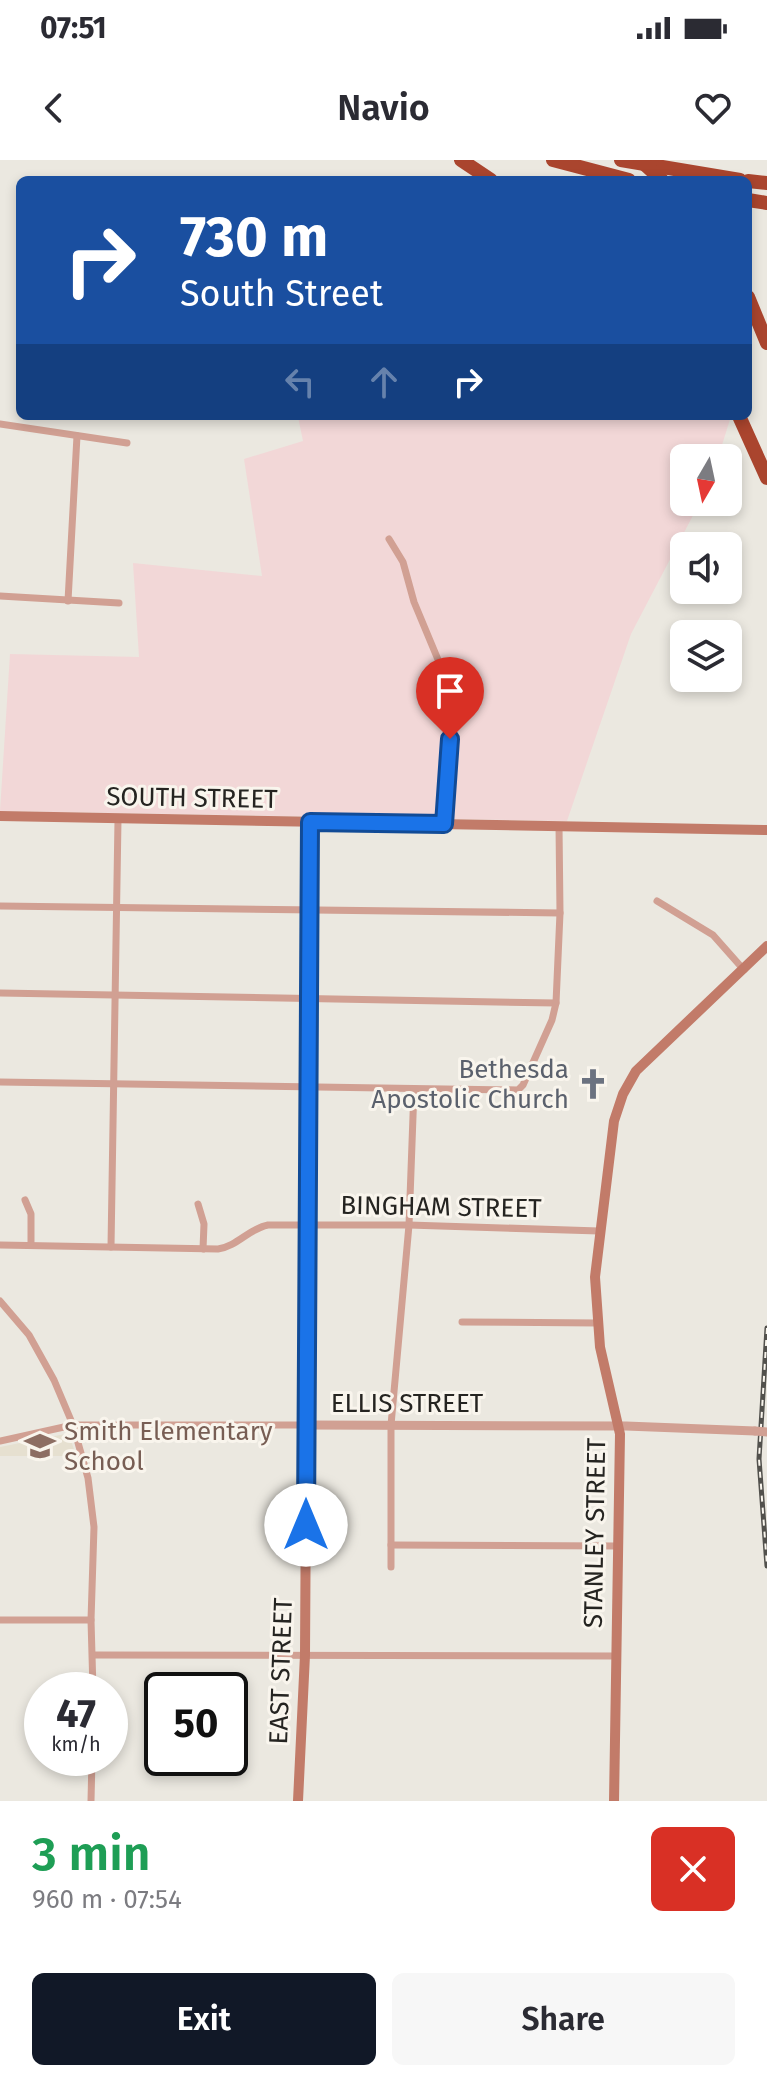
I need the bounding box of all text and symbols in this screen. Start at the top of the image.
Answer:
text: 07:51 [40,10,107,46]
icon: back [32,86,76,130]
text: Navio [337,86,430,130]
icon: heart [691,86,735,130]
text: 730 m [180,204,328,271]
icon: right [48,208,152,312]
text: South Street [180,272,383,316]
icon: left [278,360,322,404]
icon: ahead [362,360,406,404]
icon: right [446,360,490,404]
north arrow [670,444,742,516]
map controls [670,444,742,692]
button: sound [670,532,742,604]
button: layers [670,620,742,692]
pin [416,657,484,739]
icon: arrive [428,669,472,713]
street label: SOUTH STREET [106,781,279,815]
place label: Bethesda Apostolic Church [371,1054,569,1115]
church icon: Bethesda Apostolic Church [576,1067,610,1101]
street label: BINGHAM STREET [340,1190,542,1224]
street label: ELLIS STREET [331,1388,484,1419]
place label: Smith Elementary School [64,1416,273,1477]
school or university icon: Smith Elementary School [23,1429,57,1463]
street label: STANLEY STREET [578,1437,612,1628]
position arrow [264,1483,348,1567]
street label: EAST STREET [263,1597,299,1745]
speed limit sign: 50 [144,1672,248,1776]
text: 47 [56,1690,96,1738]
text: km/h [51,1732,101,1756]
text: 3 min [32,1825,150,1883]
button: close [651,1827,735,1911]
text: 960 m · 07:54 [32,1884,182,1915]
button: Exit [32,1973,376,2065]
button: Share [392,1973,735,2065]

